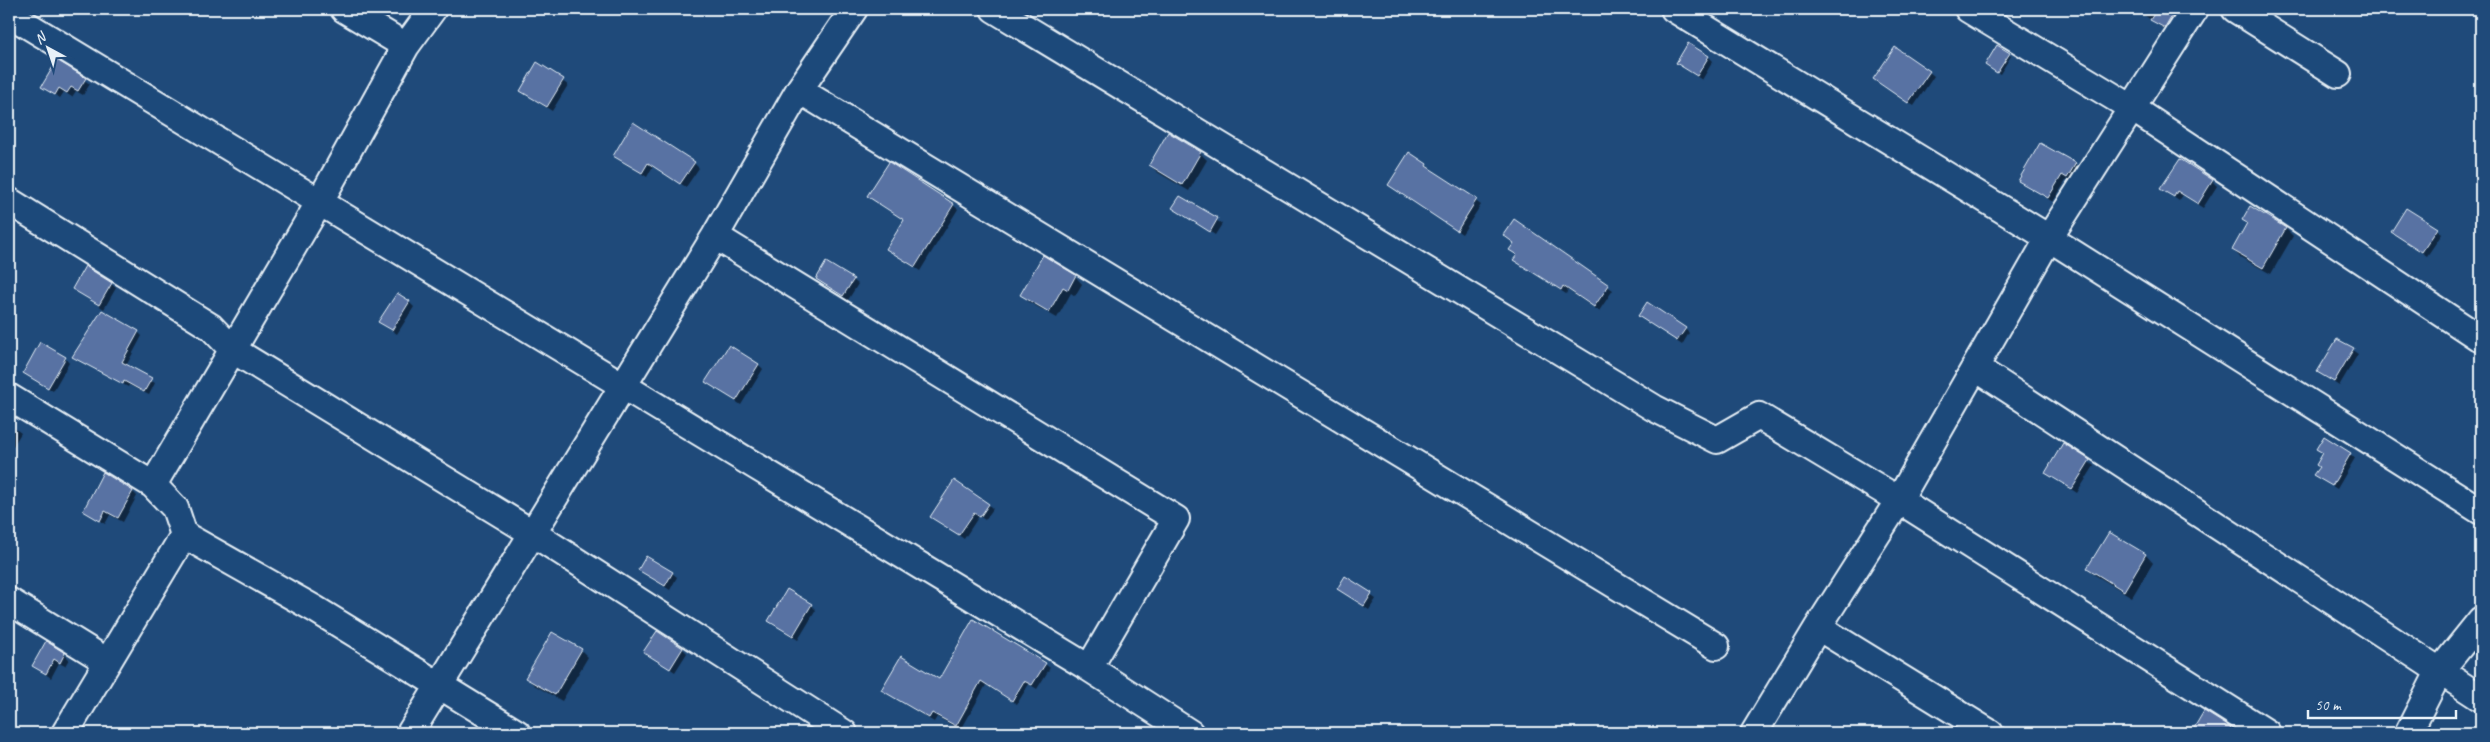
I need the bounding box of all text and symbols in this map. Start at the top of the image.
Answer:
north arrow [22,22,72,72]
text: N [31,28,51,48]
scale bar [2308,687,2455,719]
text: 50 m [2315,696,2342,715]

